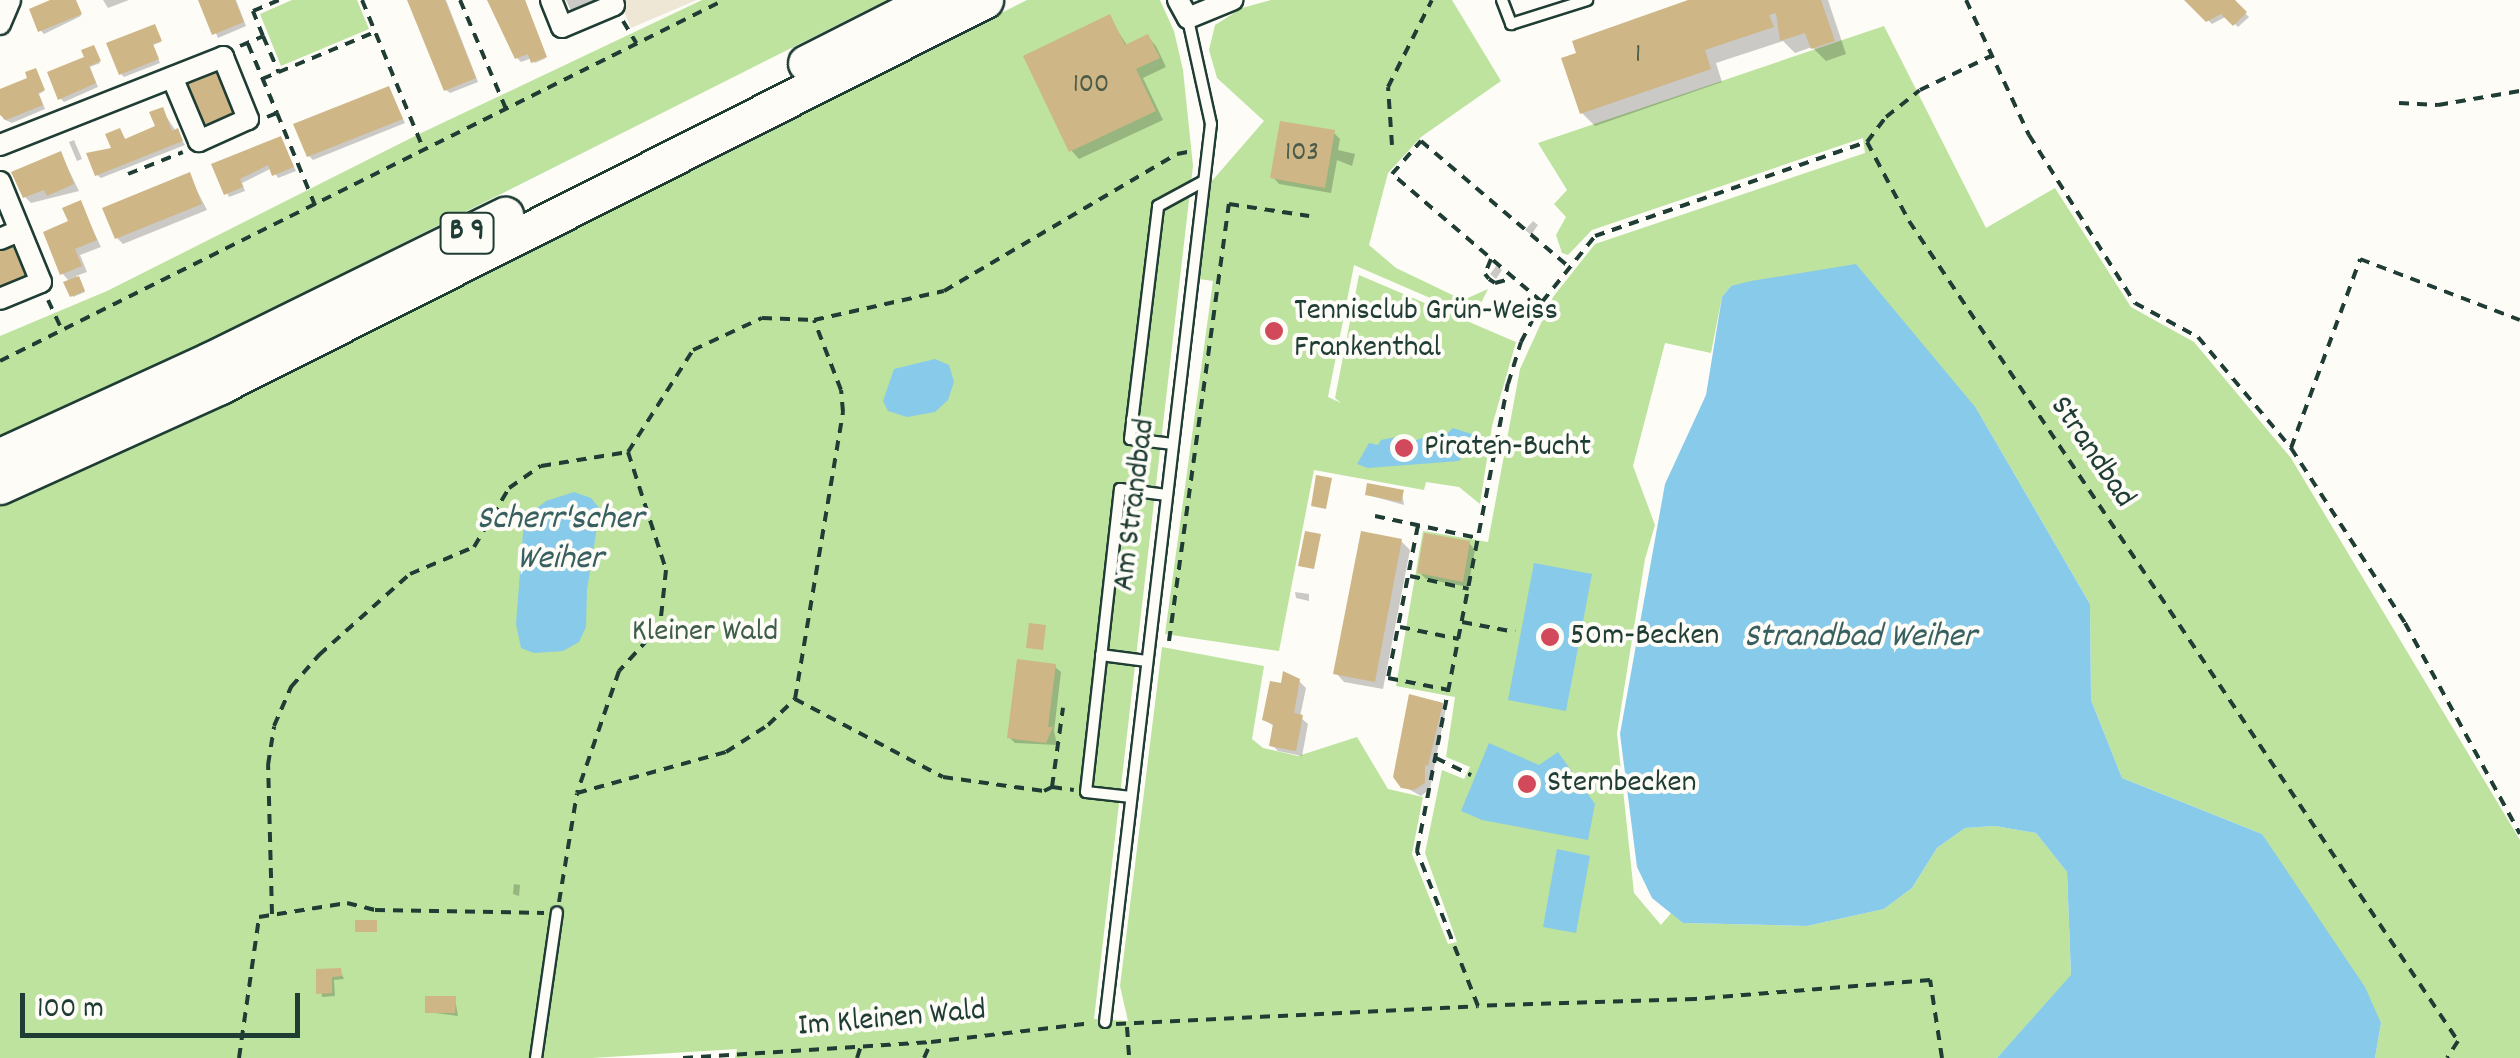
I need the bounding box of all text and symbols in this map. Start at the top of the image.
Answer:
house number: 1 [1635,39,1641,73]
house number: 100 [1073,69,1109,103]
house number: 103 [1285,137,1319,171]
road number: B 9 [440,208,494,258]
place label: Tennisclub Grün-Weiss Frankenthal [1294,294,1558,369]
marker: Tennisclub Grün-Weiss Frankenthal [1263,320,1285,342]
street label: Strandbad [2040,390,2142,516]
street label: Am Strandbad [1106,417,1166,593]
place label: Piraten-Bucht [1424,429,1591,467]
marker: Piraten-Bucht [1393,437,1415,459]
water label: Scherr'scher Weiher [476,499,644,581]
park label: Kleiner Wald [632,614,778,652]
water label: Strandbad Weiher [1744,617,1976,659]
place label: 50m-Becken [1570,618,1719,656]
marker: 50m-Becken [1539,626,1561,648]
place label: Sternbecken [1547,765,1696,803]
marker: Sternbecken [1516,773,1538,795]
scale bar [25,973,305,1035]
text: 100 m [37,989,104,1032]
street label: Im Kleinen Wald [796,993,988,1047]

